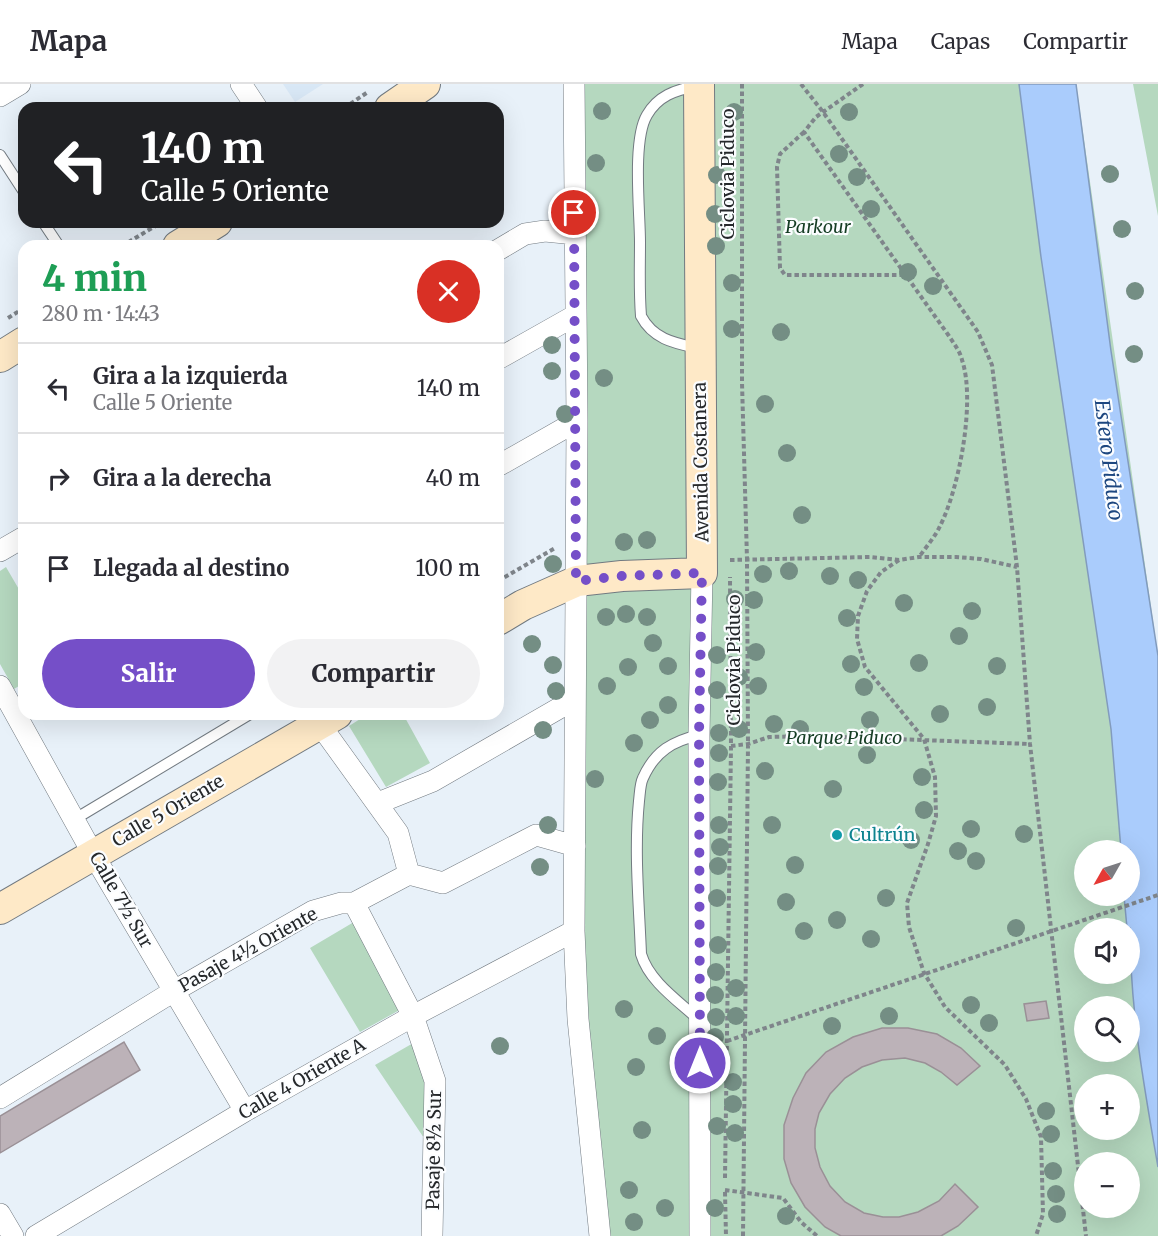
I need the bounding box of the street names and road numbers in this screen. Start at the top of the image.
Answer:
street label: Ciclovia Piduco [716,109,739,239]
street label: Avenida Costanera [688,381,713,543]
street label: Ciclovia Piduco [722,595,745,725]
street label: Calle 5 Oriente [108,769,228,852]
street label: Calle 7½ Sur [85,847,158,952]
street label: Pasaje 4½ Oriente [174,902,321,997]
street label: Calle 4 Oriente A [234,1033,370,1124]
street label: Pasaje 8½ Sur [421,1090,446,1210]

